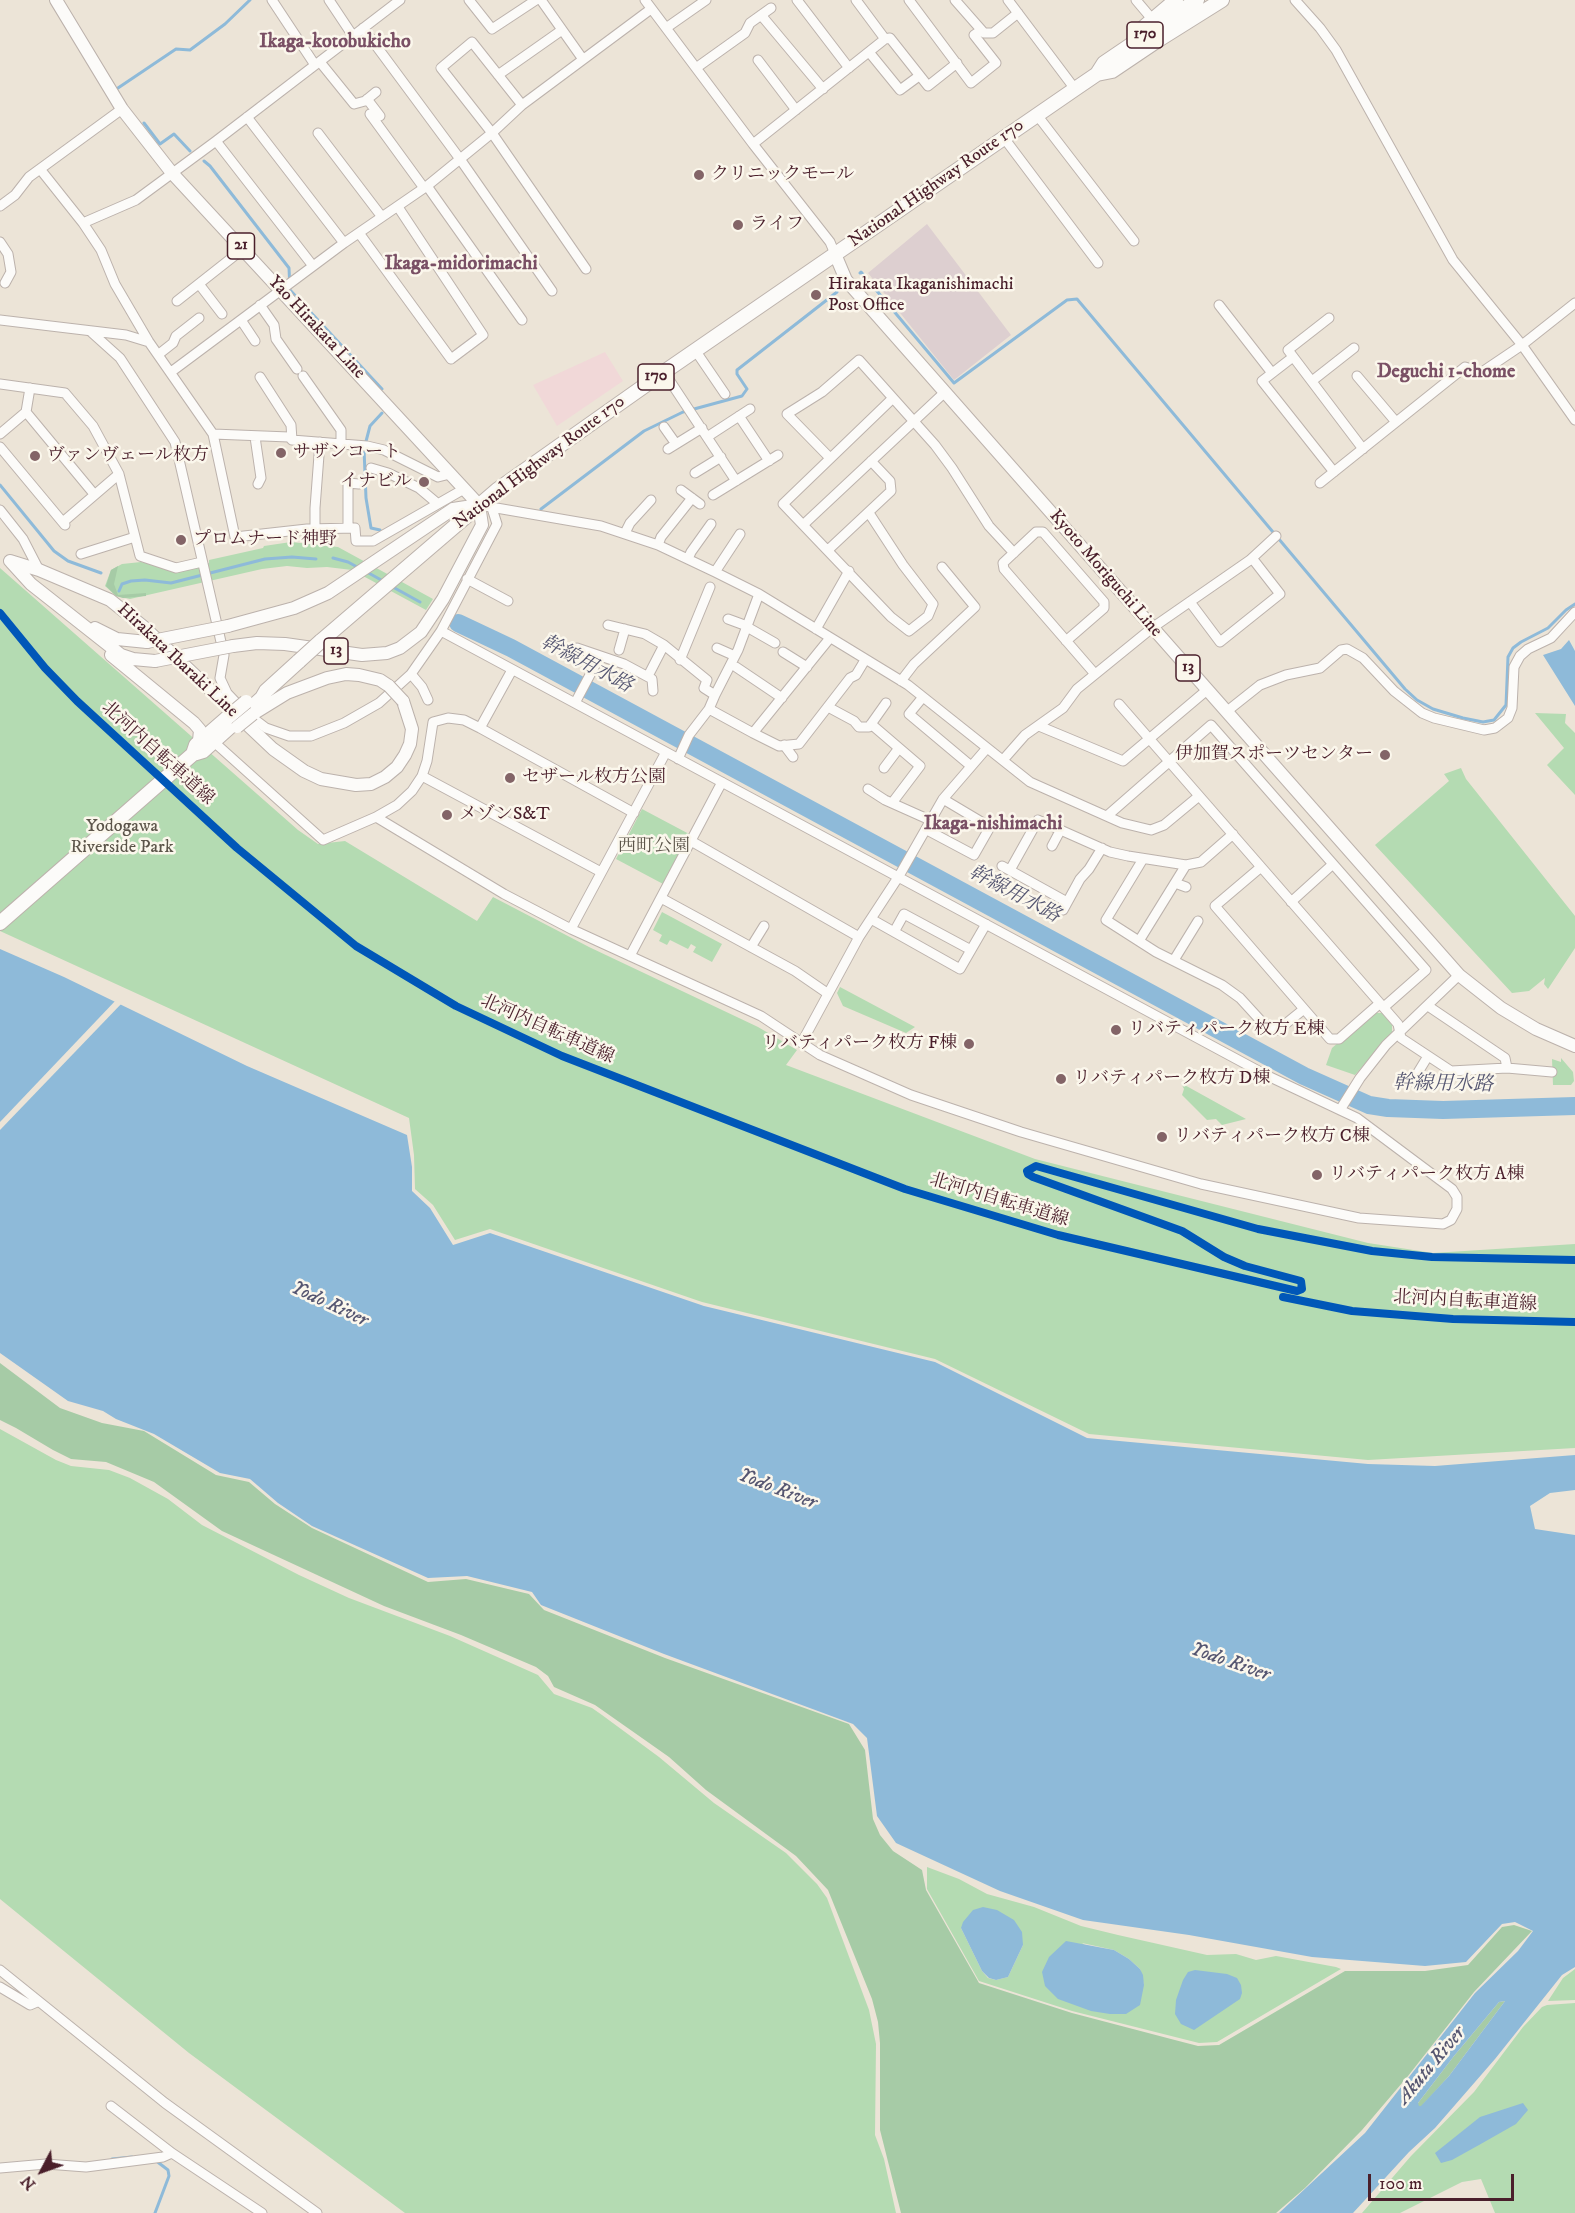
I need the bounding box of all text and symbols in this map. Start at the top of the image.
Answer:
road number: 170 [1127,22,1163,48]
district label: Ikaga-kotobukicho [259,31,411,55]
street label: National Highway Route 170 [845,115,1029,253]
place label: クリニックモール [711,164,854,186]
marker: クリニックモール [692,168,706,182]
place label: ライフ [750,214,804,236]
marker: ライフ [731,218,745,232]
road number: 21 [228,233,254,259]
district label: Ikaga-midorimachi [384,253,538,277]
street label: Yao Hirakata Line [263,272,369,384]
place label: Hirakata Ikaganishimachi Post Office [828,274,1013,316]
marker: Hirakata Ikaganishimachi Post Office [809,288,823,302]
district label: Deguchi 1-chome [1377,361,1515,385]
road number: 170 [638,364,674,390]
street label: National Highway Route 170 [450,392,630,534]
place label: サザンコート [293,442,401,464]
place label: ヴァンヴェール枚方 [47,445,209,467]
marker: サザンコート [274,446,288,460]
marker: ヴァンヴェール枚方 [28,449,42,463]
place label: イナビル [340,471,412,493]
marker: イナビル [417,475,431,489]
street label: Kyoto Moriguchi Line [1044,506,1166,642]
place label: プロムナード神野 [193,529,337,551]
marker: プロムナード神野 [174,533,188,547]
street label: Hirakata Ibaraki Line [112,599,242,723]
water label: 幹線用水路 [536,631,636,699]
road number: 13 [324,638,348,664]
road number: 13 [1176,655,1200,681]
street label: 北河内自転車道線 [96,698,218,810]
place label: 伊加賀スポーツセンター [1175,744,1373,766]
marker: 伊加賀スポーツセンター [1378,748,1392,762]
place label: セザール枚方公園 [522,767,666,789]
marker: セザール枚方公園 [503,771,517,785]
place label: メゾンS&T [459,804,550,826]
marker: メゾンS&T [440,808,454,822]
district label: Ikaga-nishimachi [924,813,1062,837]
park label: Yodogawa Riverside Park [70,816,174,858]
park label: 西町公園 [618,836,690,858]
water label: 幹線用水路 [964,861,1064,929]
street label: 北河内自転車道線 [477,991,617,1069]
place label: リバティパーク枚方 E棟 [1128,1019,1325,1041]
marker: リバティパーク枚方 E棟 [1109,1023,1123,1037]
place label: リバティパーク枚方 F棟 [762,1033,957,1055]
marker: リバティパーク枚方 F棟 [962,1037,976,1051]
place label: リバティパーク枚方 D棟 [1073,1068,1270,1090]
marker: リバティパーク枚方 D棟 [1054,1072,1068,1086]
water label: 幹線用水路 [1393,1072,1493,1098]
place label: リバティパーク枚方 C棟 [1174,1126,1370,1148]
marker: リバティパーク枚方 C棟 [1155,1130,1169,1144]
place label: リバティパーク枚方 A棟 [1329,1164,1524,1186]
marker: リバティパーク枚方 A棟 [1310,1168,1324,1182]
street label: 北河内自転車道線 [927,1170,1071,1232]
water label: Yodo River [287,1277,371,1333]
street label: 北河内自転車道線 [1393,1287,1537,1317]
water label: Yodo River [734,1464,820,1516]
water label: Yodo River [1187,1638,1273,1688]
water label: Akuta River [1393,2023,1471,2109]
north arrow [12,2141,72,2201]
scale bar [1371,2162,1516,2200]
text: N [17,2171,40,2194]
text: 100 m [1379,2173,1422,2195]

